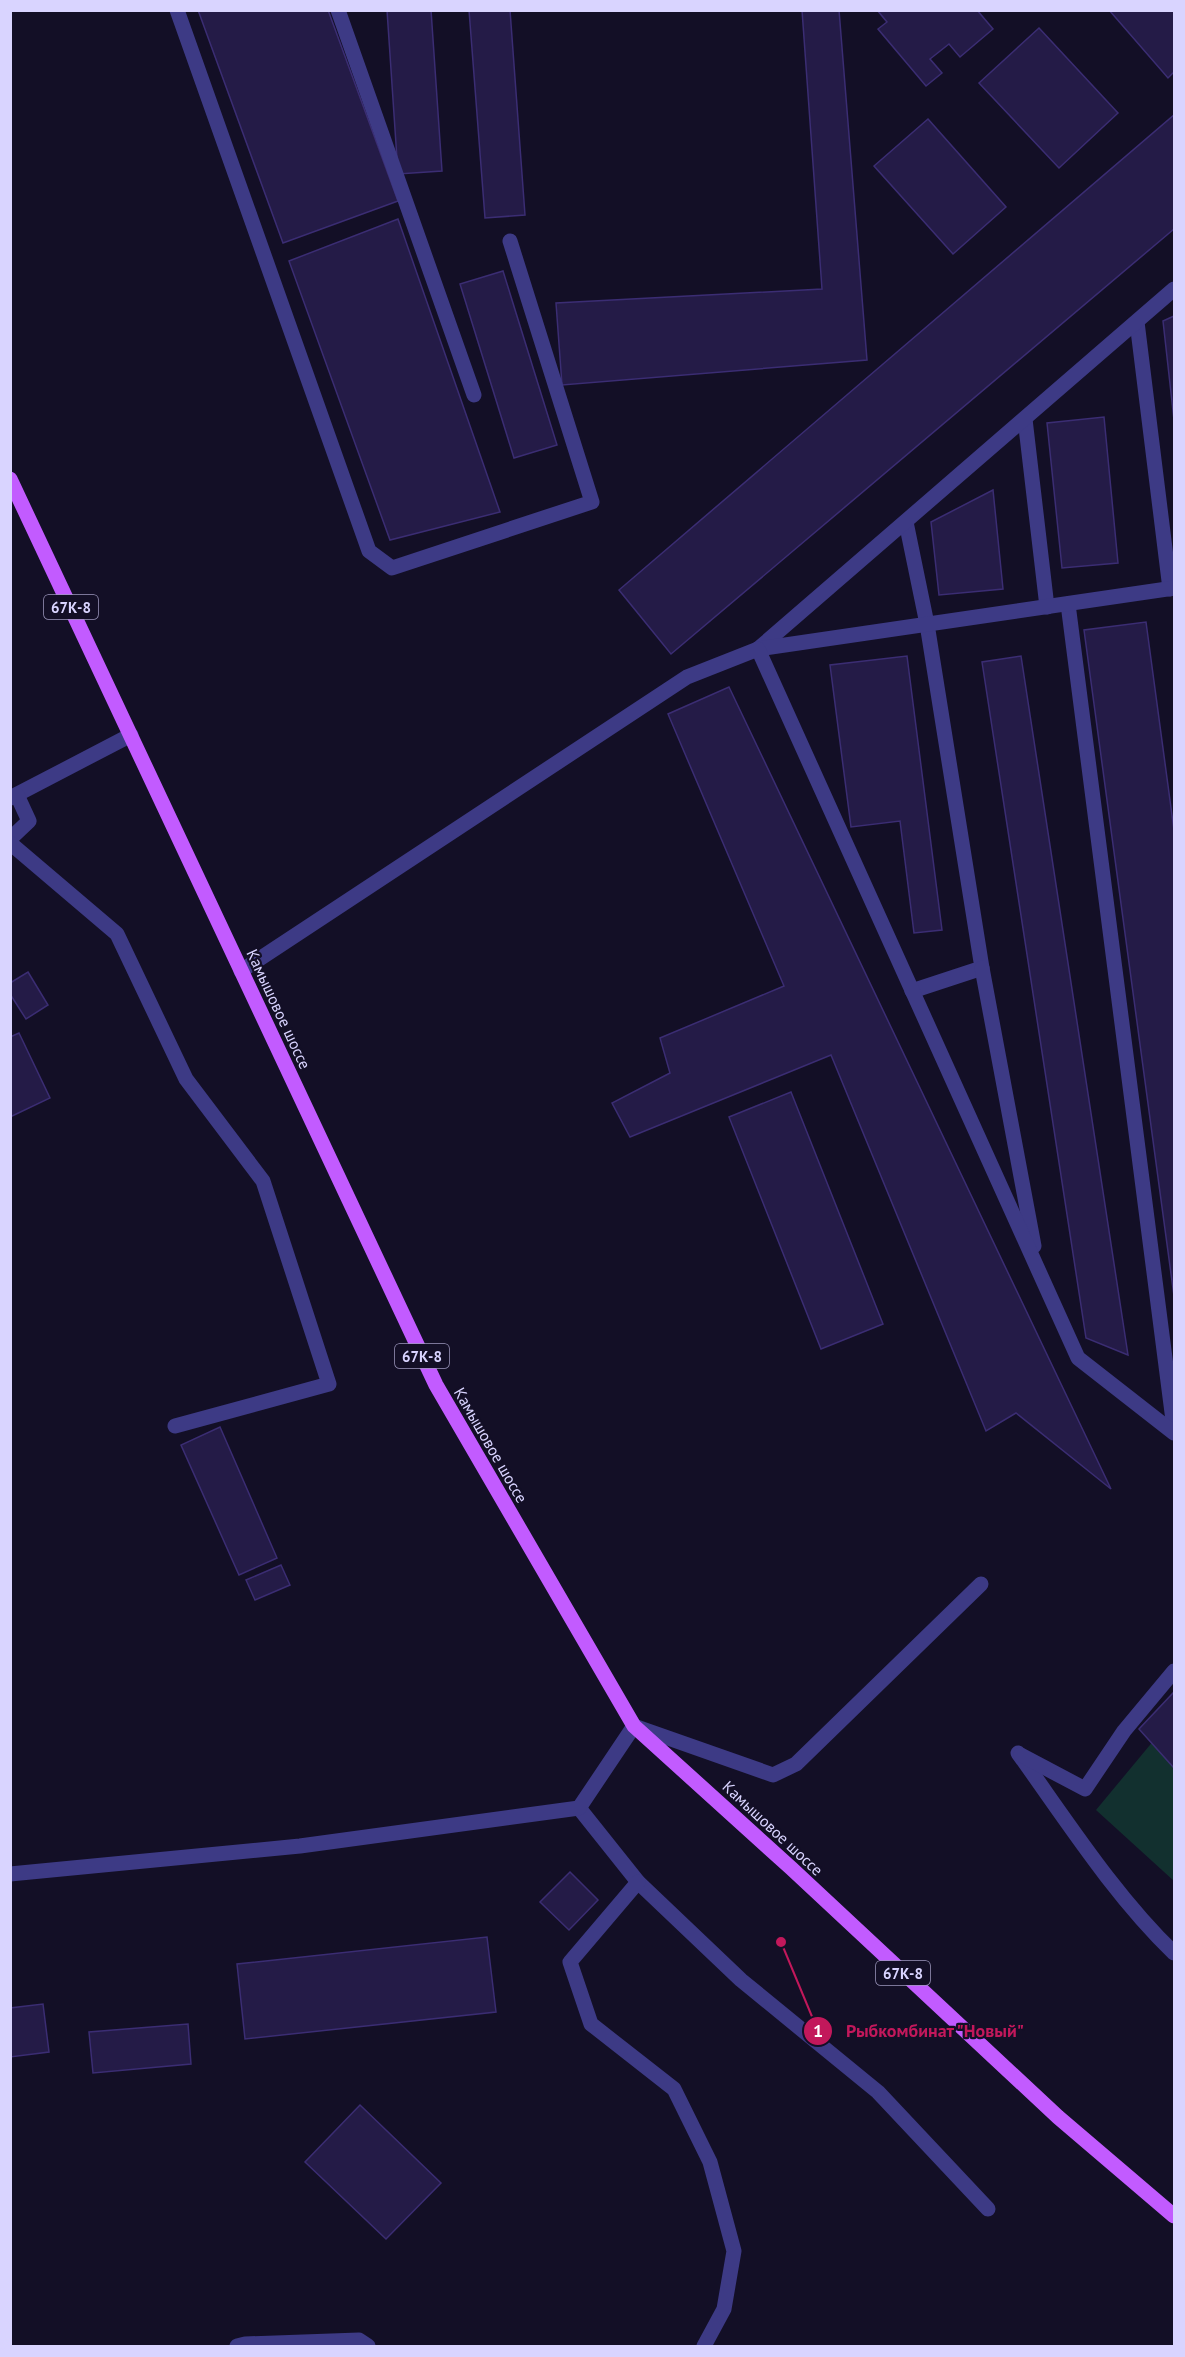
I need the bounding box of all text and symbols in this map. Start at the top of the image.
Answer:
road number: 67К-8 [44,595,98,619]
street label: Камышовое шоссе [242,946,316,1072]
road number: 67К-8 [395,1344,449,1368]
street label: Камышовое шоссе [450,1384,532,1506]
street label: Камышовое шоссе [719,1776,827,1880]
road number: 67К-8 [876,1961,930,1985]
callout: Рыбкомбинат "Новый" [803,2013,1037,2049]
text: 1 [813,2019,823,2042]
text: Рыбкомбинат "Новый" [846,2019,1024,2042]

